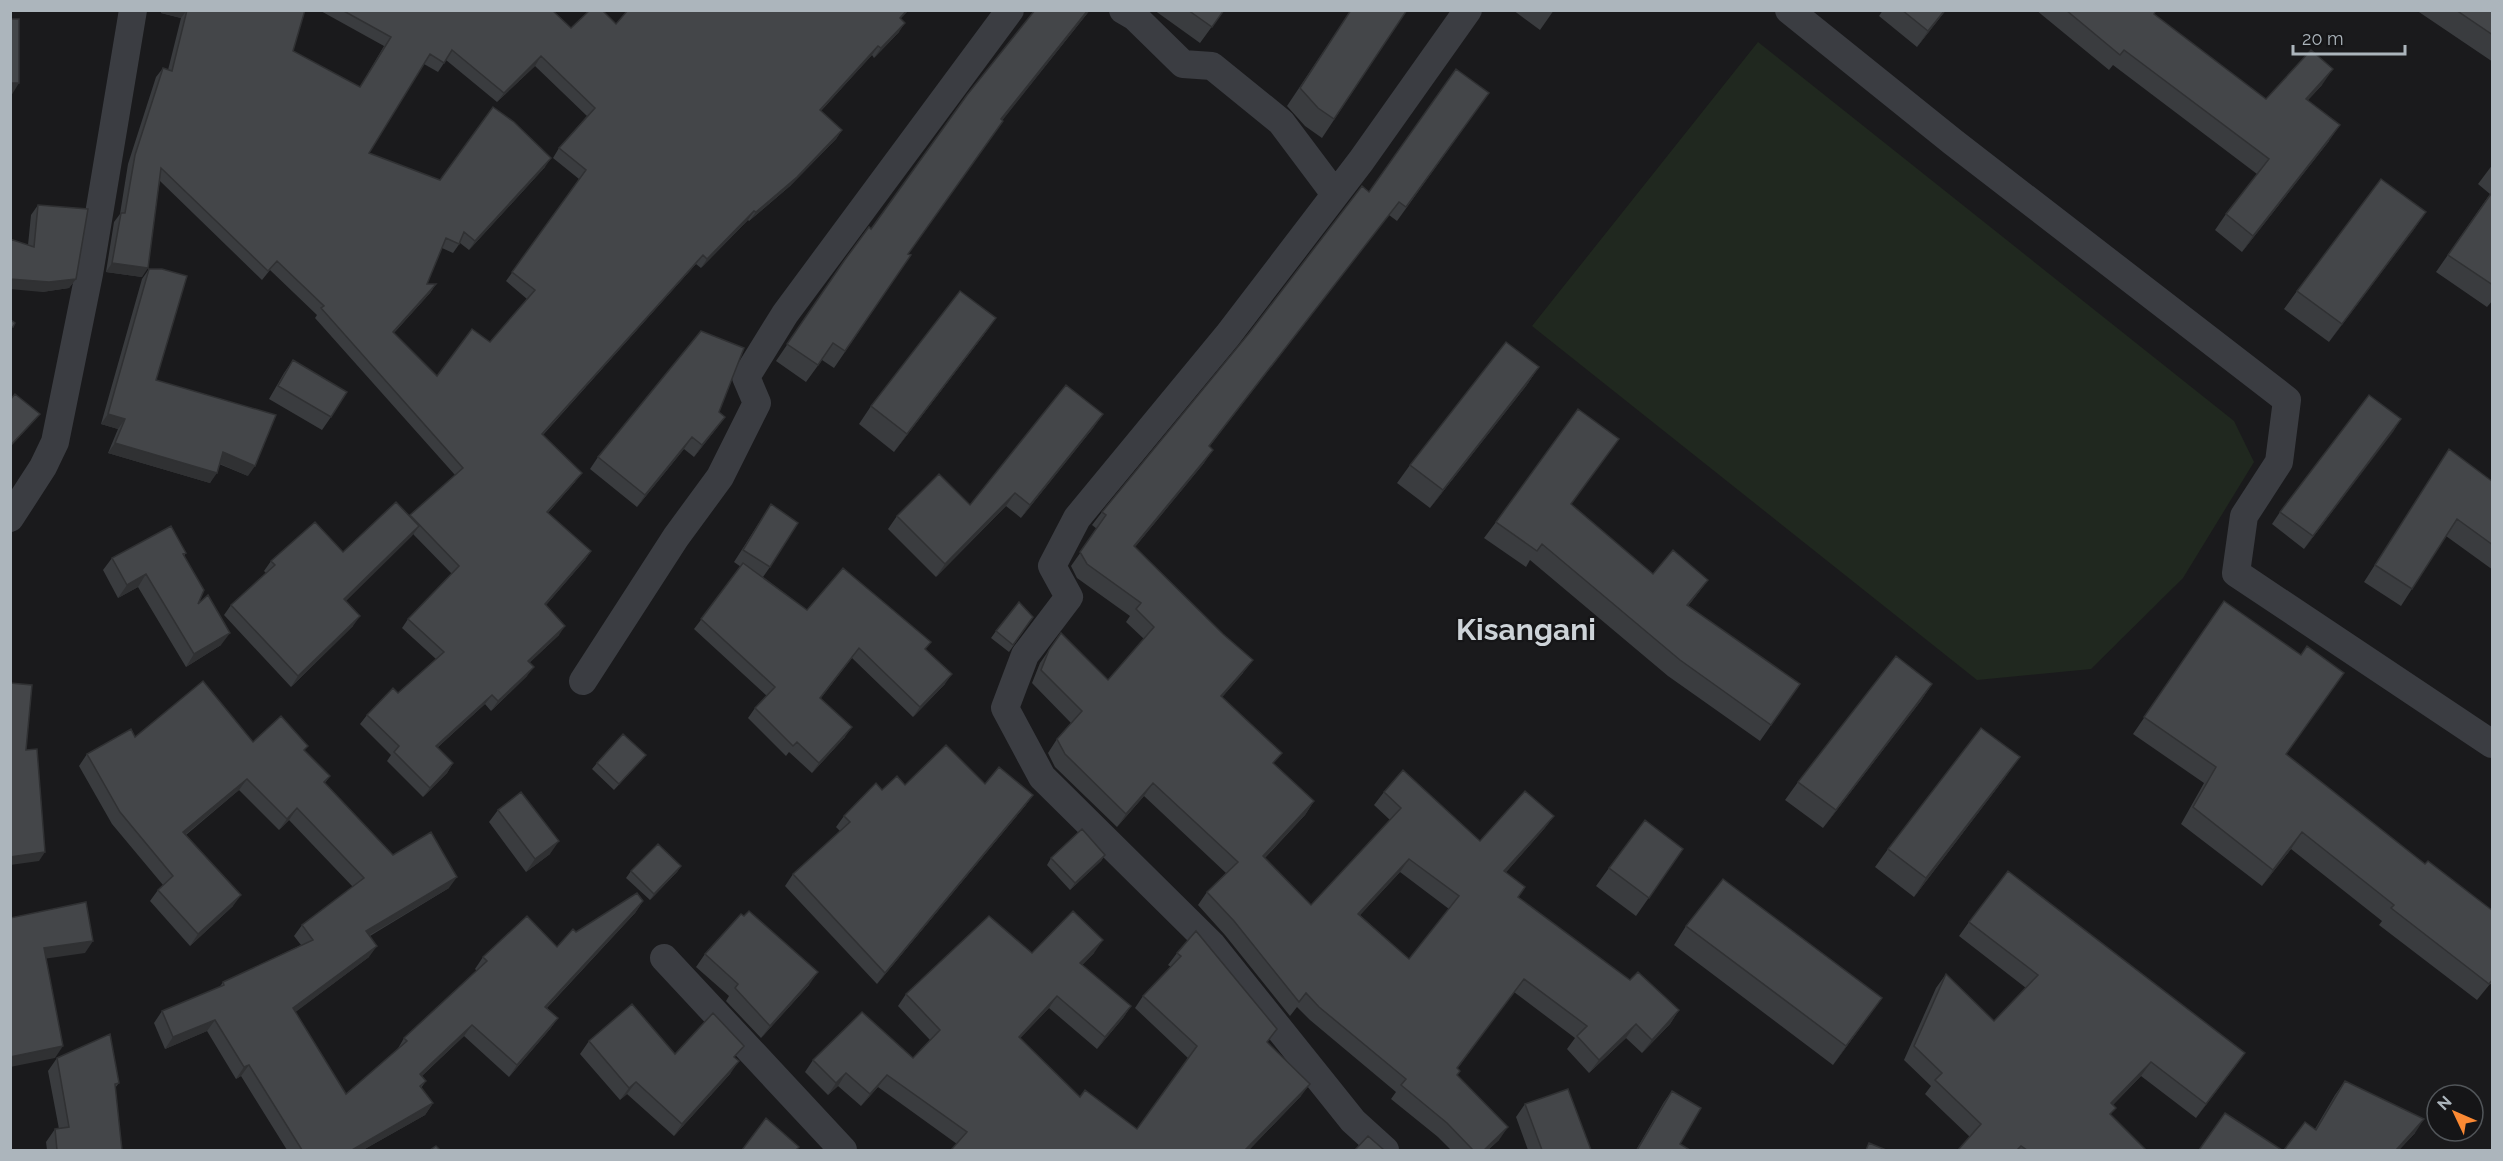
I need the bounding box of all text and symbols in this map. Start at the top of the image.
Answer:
scale bar [2293,18,2406,56]
text: 20 m [2302,28,2344,49]
district label: Kisangani [1456,612,1596,647]
north arrow [2425,1083,2485,1143]
text: N [2433,1092,2456,1114]

